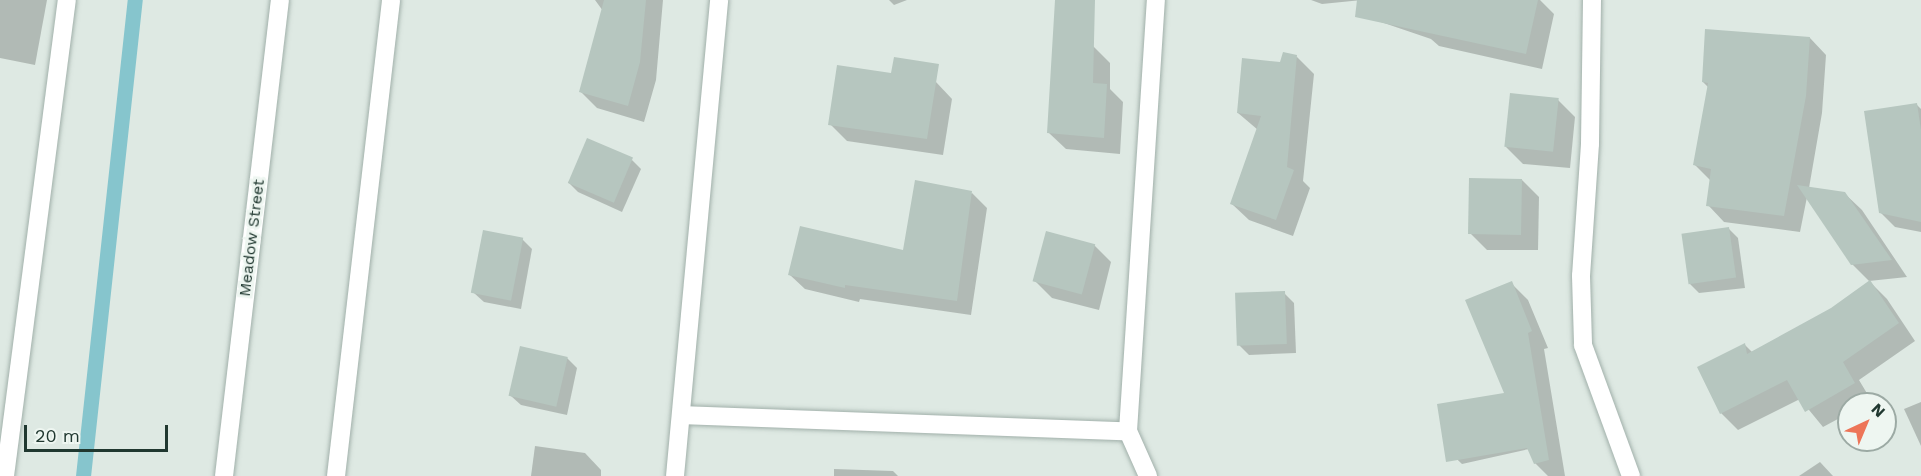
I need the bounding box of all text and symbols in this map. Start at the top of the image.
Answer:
street label: Meadow Street [235,178,269,298]
north arrow [1837,392,1897,452]
text: N [1868,399,1889,421]
scale bar [27,413,171,451]
text: 20 m [35,425,80,446]

